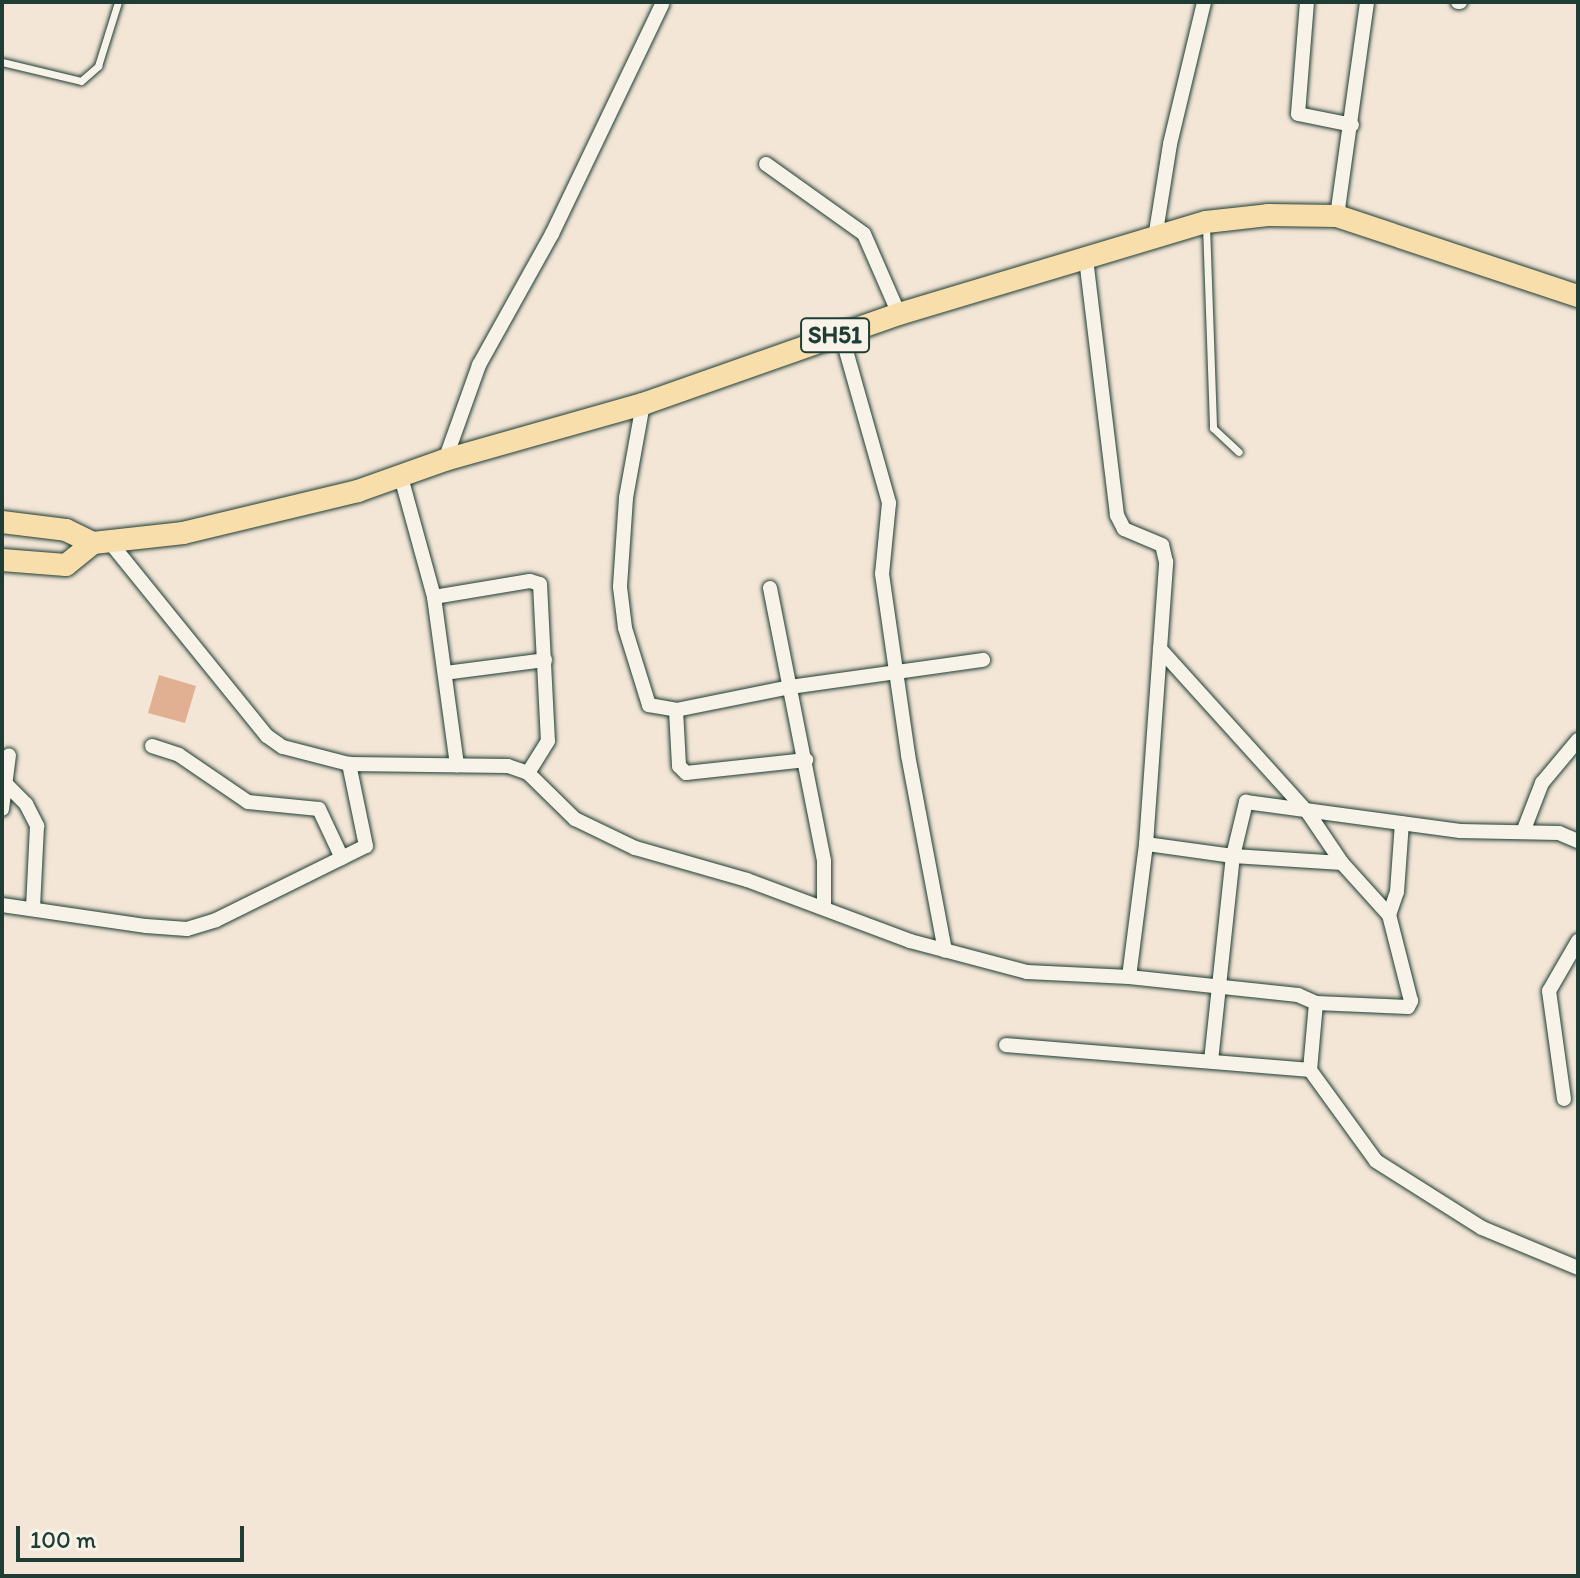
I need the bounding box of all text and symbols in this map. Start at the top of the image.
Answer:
road number: SH51 [799,315,871,355]
scale bar [20,1510,248,1560]
text: 100 m [30,1525,96,1554]

